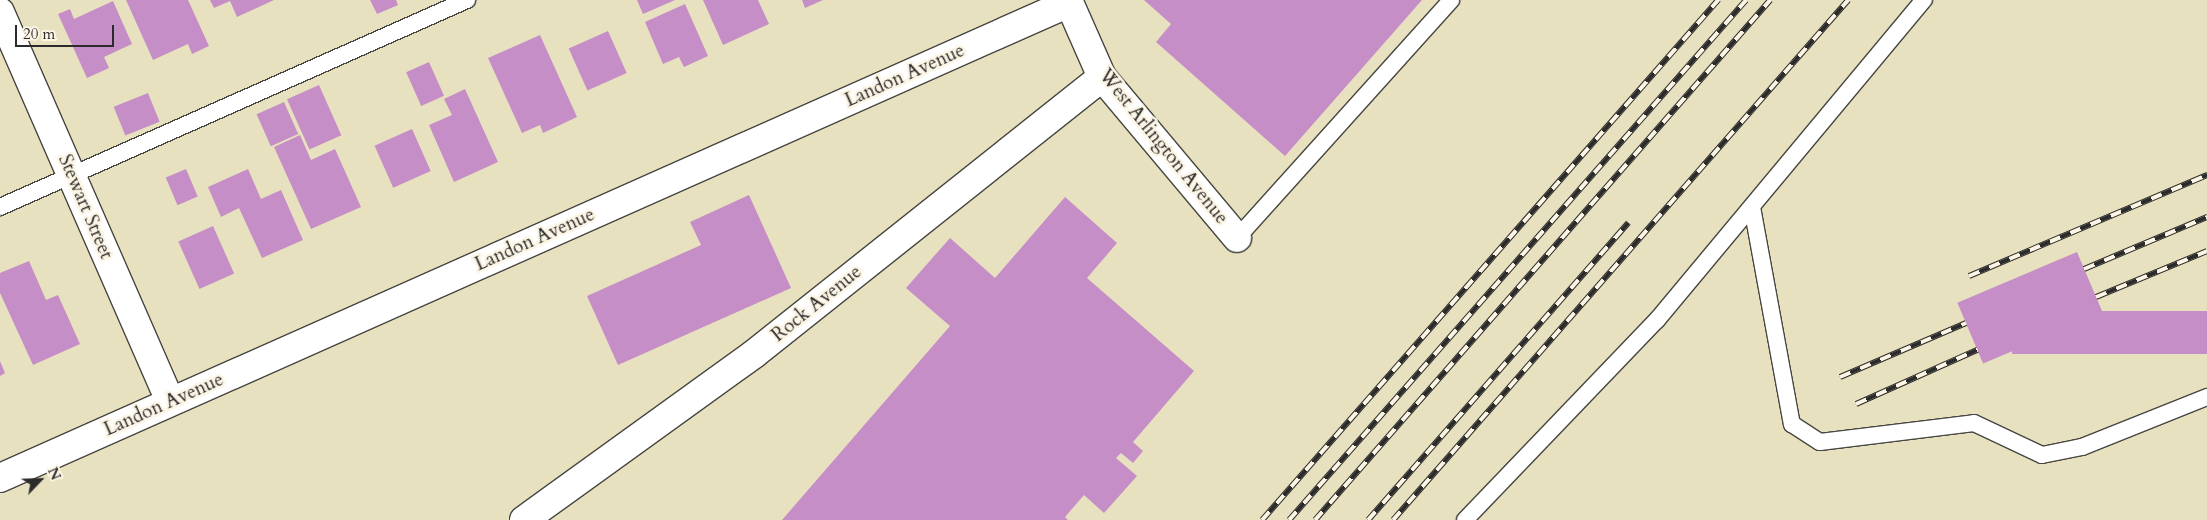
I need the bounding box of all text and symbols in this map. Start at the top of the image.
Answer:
scale bar [18,15,116,47]
text: 20 m [23,24,55,44]
street label: Landon Avenue [842,39,968,113]
street label: West Arlington Avenue [1093,65,1233,229]
street label: Stewart Street [53,151,117,263]
street label: Landon Avenue [472,203,598,277]
street label: Rock Avenue [767,261,867,347]
street label: Landon Avenue [101,368,227,442]
north arrow [15,455,65,505]
text: N [43,464,65,483]

